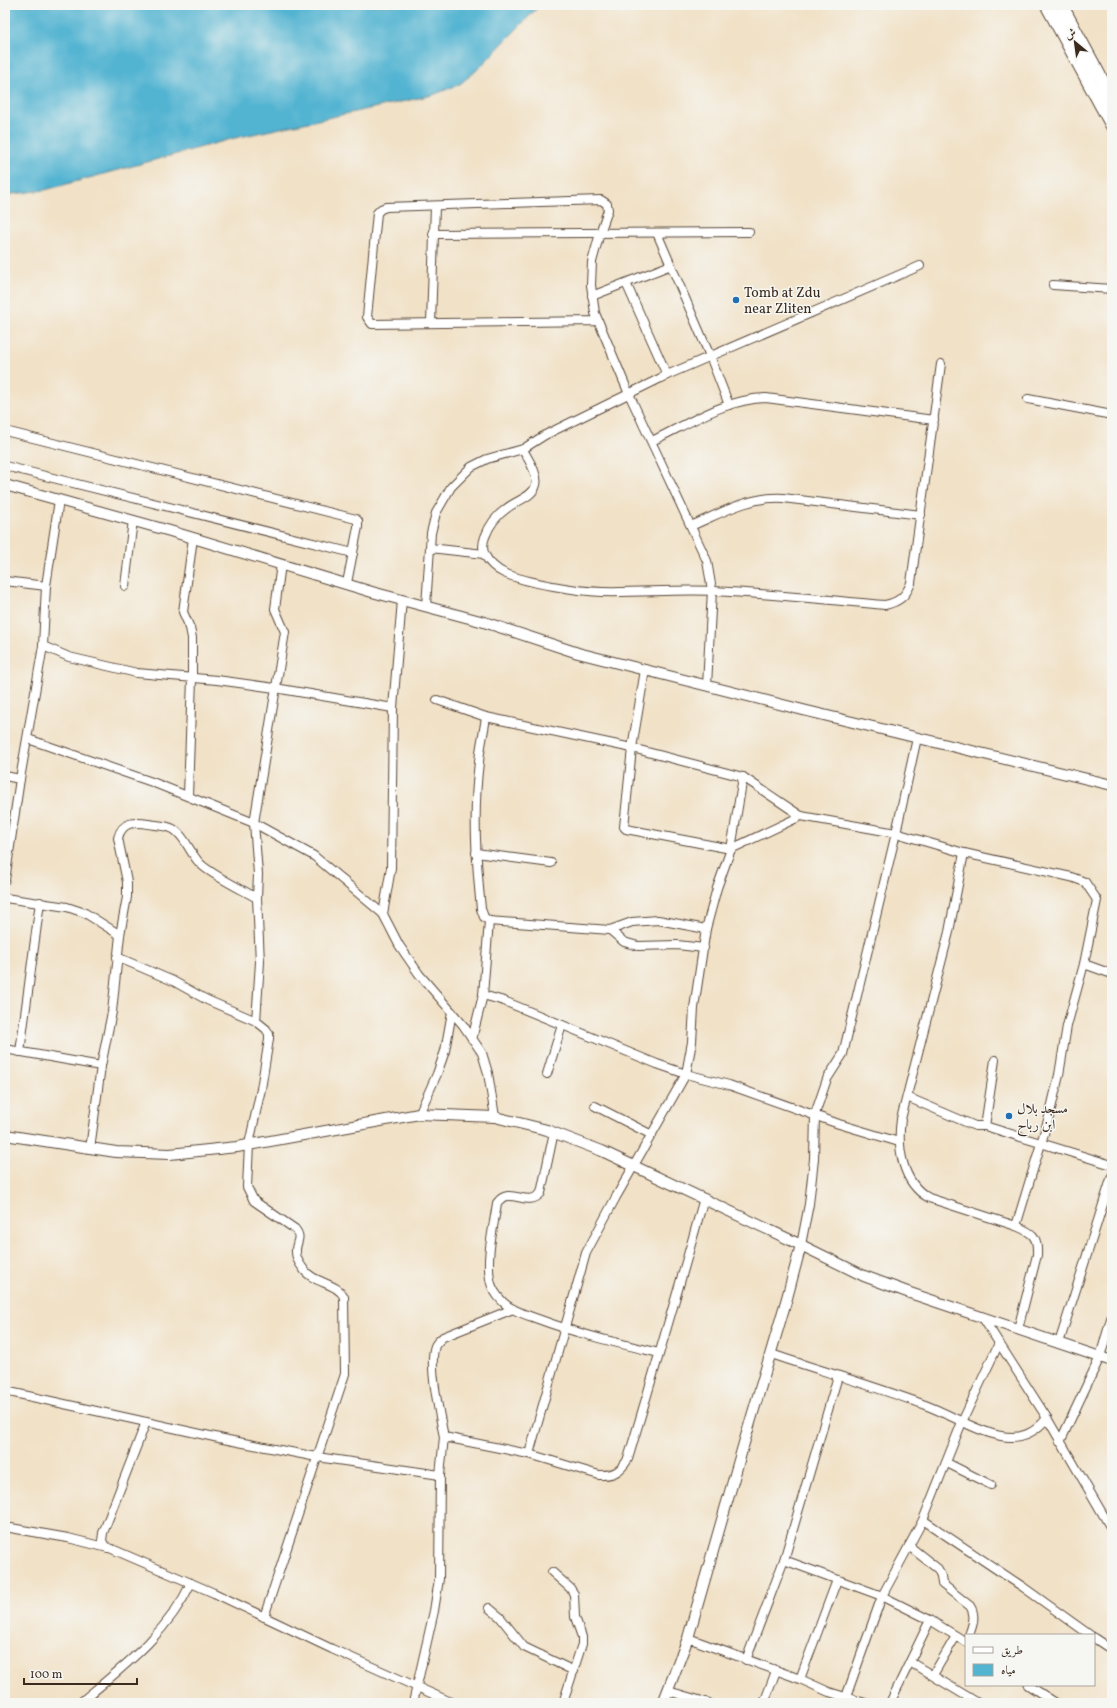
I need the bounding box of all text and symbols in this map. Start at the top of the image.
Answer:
north arrow [1055,22,1095,62]
text: ش [1062,25,1079,44]
place label: Tomb at Zdu near Zliten [744,284,821,319]
marker: Tomb at Zdu near Zliten [731,295,741,305]
place label: مسجد بلال ابن رباح [1017,1100,1068,1137]
marker: مسجد بلال ابن رباح [1004,1111,1014,1121]
legend [965,1634,1095,1686]
text: طريق [1001,1643,1023,1659]
scale bar [24,1660,137,1686]
text: مياه [1001,1663,1016,1679]
text: 100 m [30,1667,63,1683]

